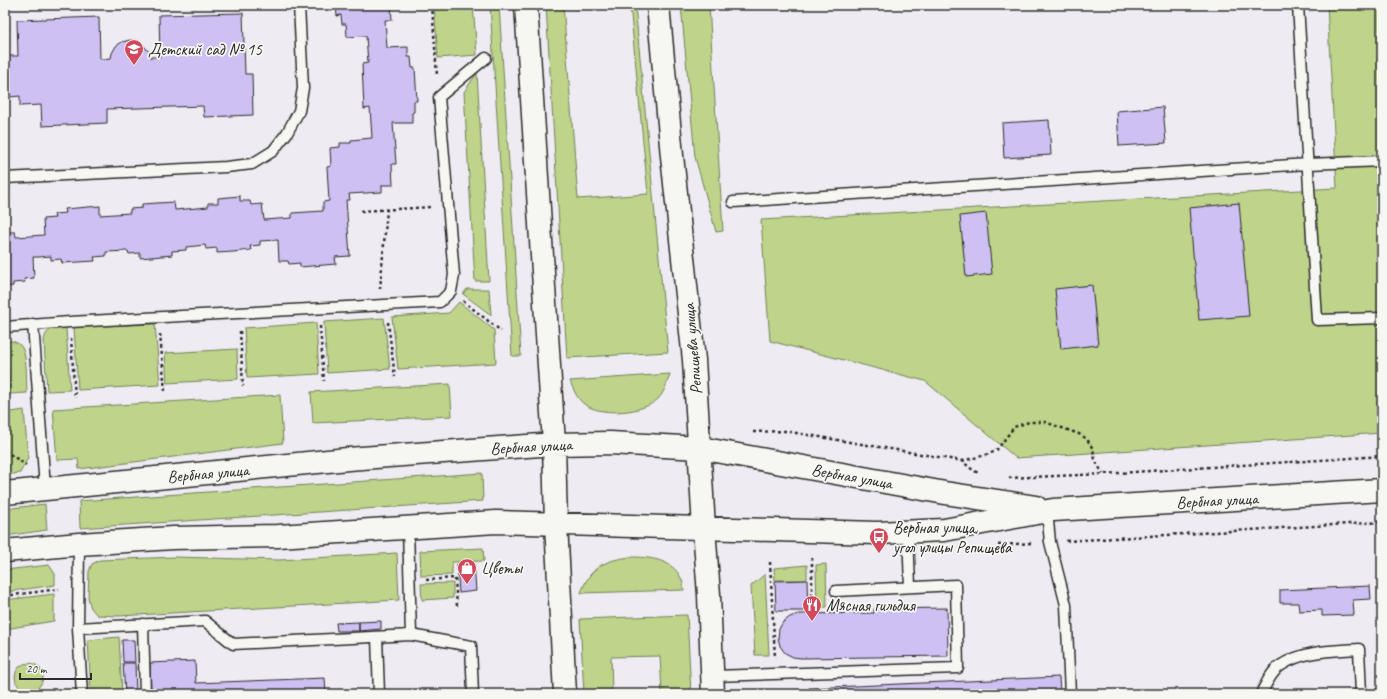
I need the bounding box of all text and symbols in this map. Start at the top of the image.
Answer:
school or university icon: Детский сад № 15 [123,38,145,66]
place label: Детский сад № 15 [148,39,263,60]
street label: Репищева улица [678,301,707,395]
street label: Вербная улица [490,434,574,459]
street label: Вербная улица [166,459,252,488]
street label: Вербная улица [810,459,896,494]
street label: Вербная улица [1176,488,1260,513]
place label: Вербная улица, угол улицы Репищева [892,517,1013,558]
bus stop icon: Вербная улица, угол улицы Репищева [868,526,890,554]
shop icon: Цветы [456,557,478,585]
place label: Цветы [481,558,524,579]
restaurant icon: Мясная гильдия [801,594,823,622]
place label: Мясная гильдия [826,595,916,616]
scale bar [20,655,91,681]
text: 20 m [26,661,48,677]

